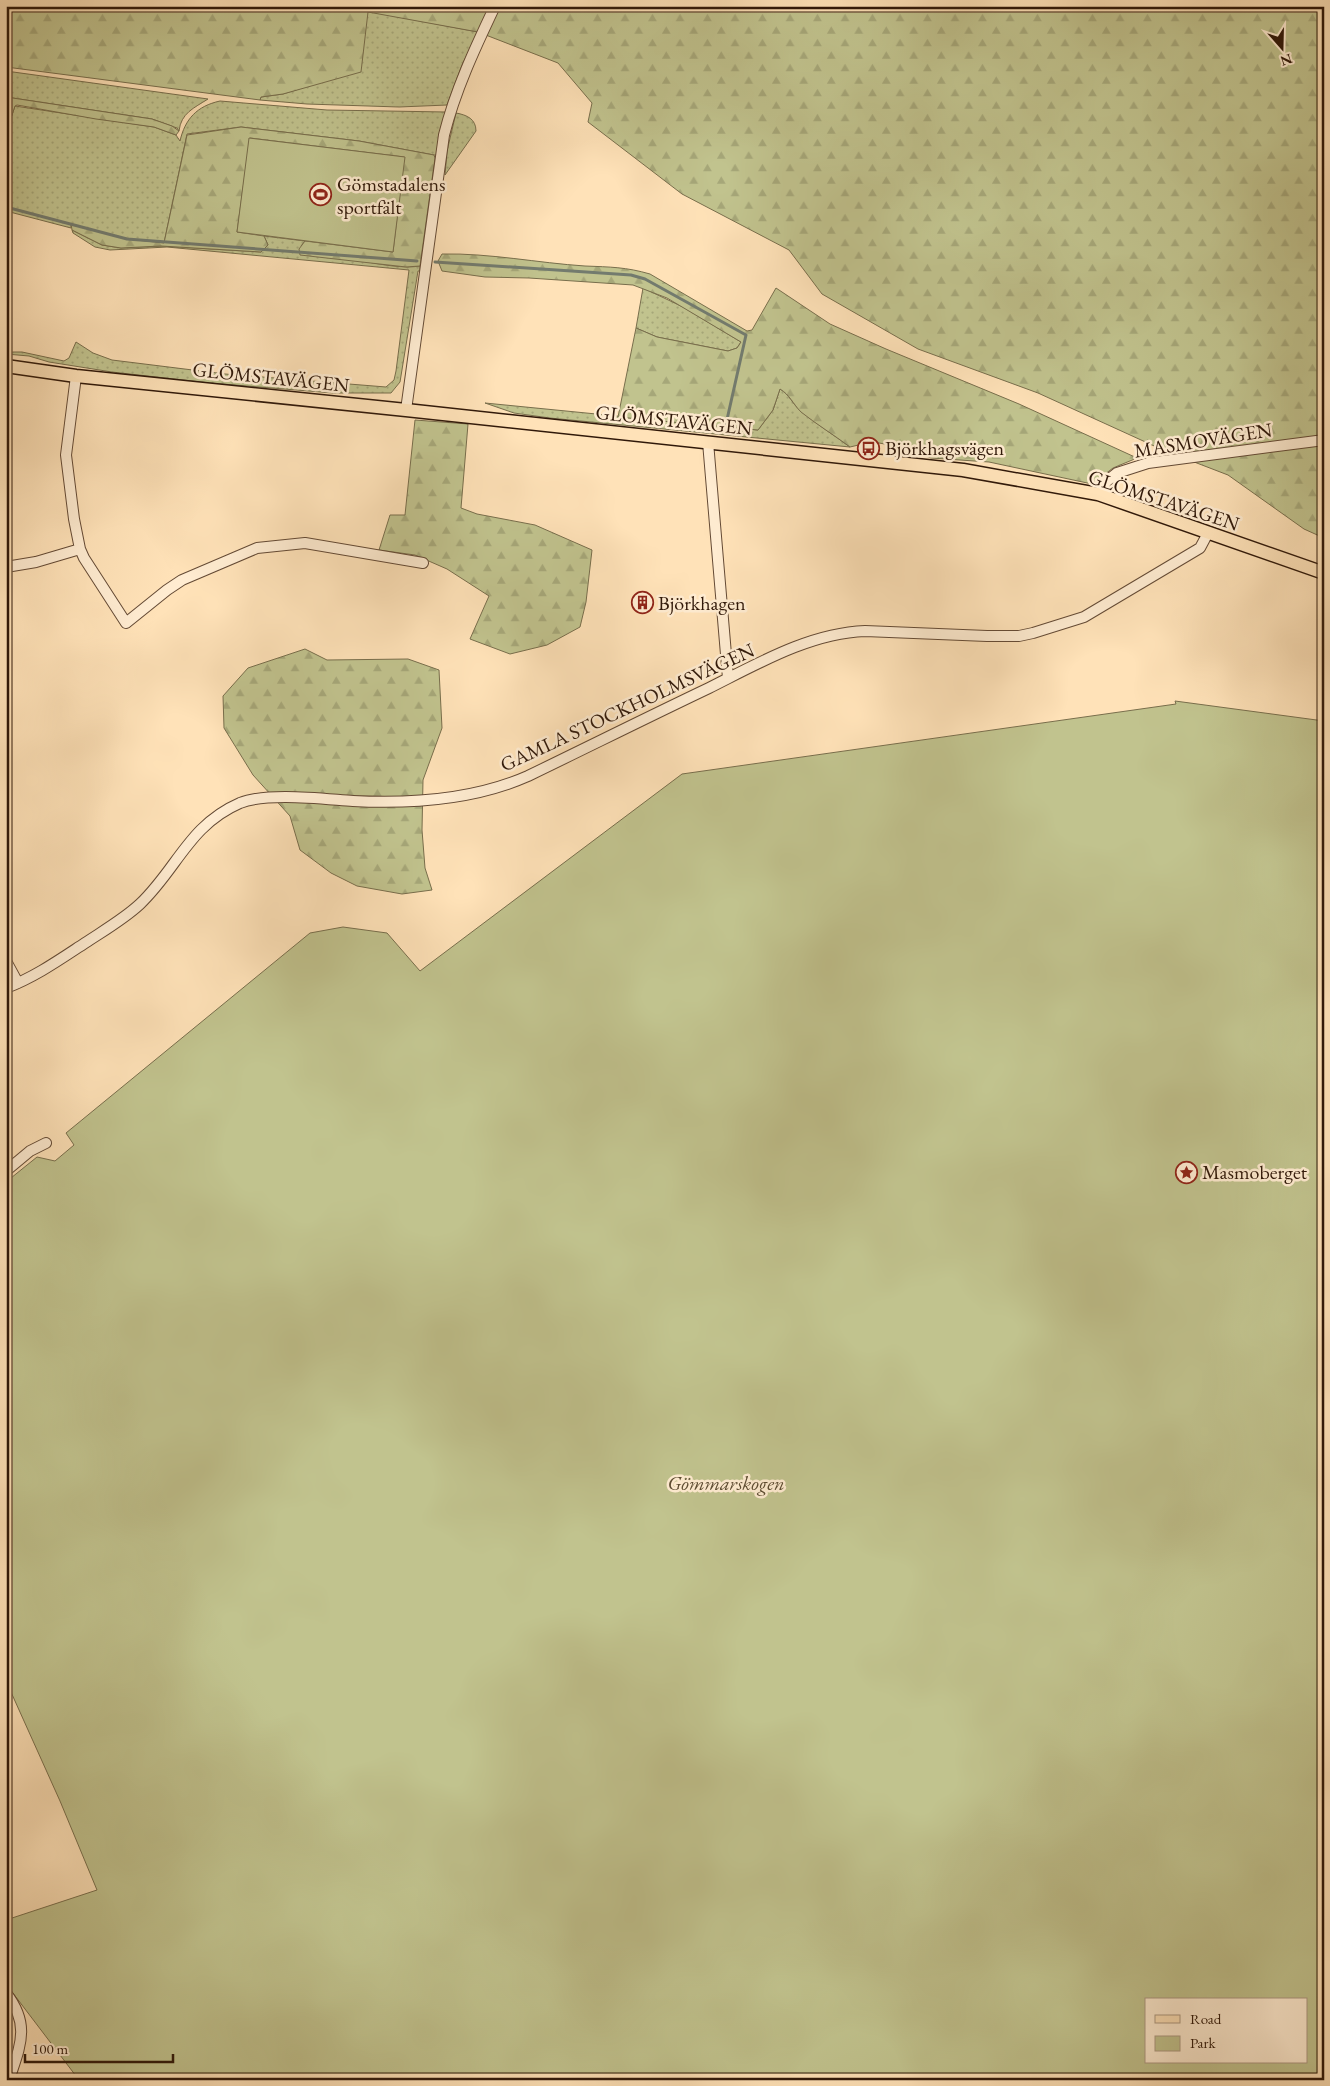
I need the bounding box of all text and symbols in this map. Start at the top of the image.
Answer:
north arrow [1258,22,1308,72]
text: N [1277,50,1295,71]
place label: Gömstadalens sportfält [337,171,445,220]
sports icon: Gömstadalens sportfält [309,183,333,207]
street label: GLÖMSTAVÄGEN [191,356,351,398]
street label: GLÖMSTAVÄGEN [594,399,754,441]
street label: MASMOVÄGEN [1132,416,1274,464]
place label: Björkhagsvägen [885,435,1005,461]
bus stop icon: Björkhagsvägen [857,436,881,460]
street label: GLÖMSTAVÄGEN [1085,463,1243,537]
place label: Björkhagen [658,590,746,616]
building icon: Björkhagen [630,591,654,615]
street label: GAMLA STOCKHOLMSVÄGEN [496,636,758,777]
place label: Masmoberget [1202,1159,1308,1185]
place icon: Masmoberget [1174,1160,1198,1184]
park label: Gömmarskogen [667,1470,785,1496]
legend [1145,1998,1308,2064]
text: Road [1190,2009,1222,2028]
scale bar [25,2031,172,2063]
text: Park [1190,2033,1217,2052]
text: 100 m [32,2039,69,2058]

